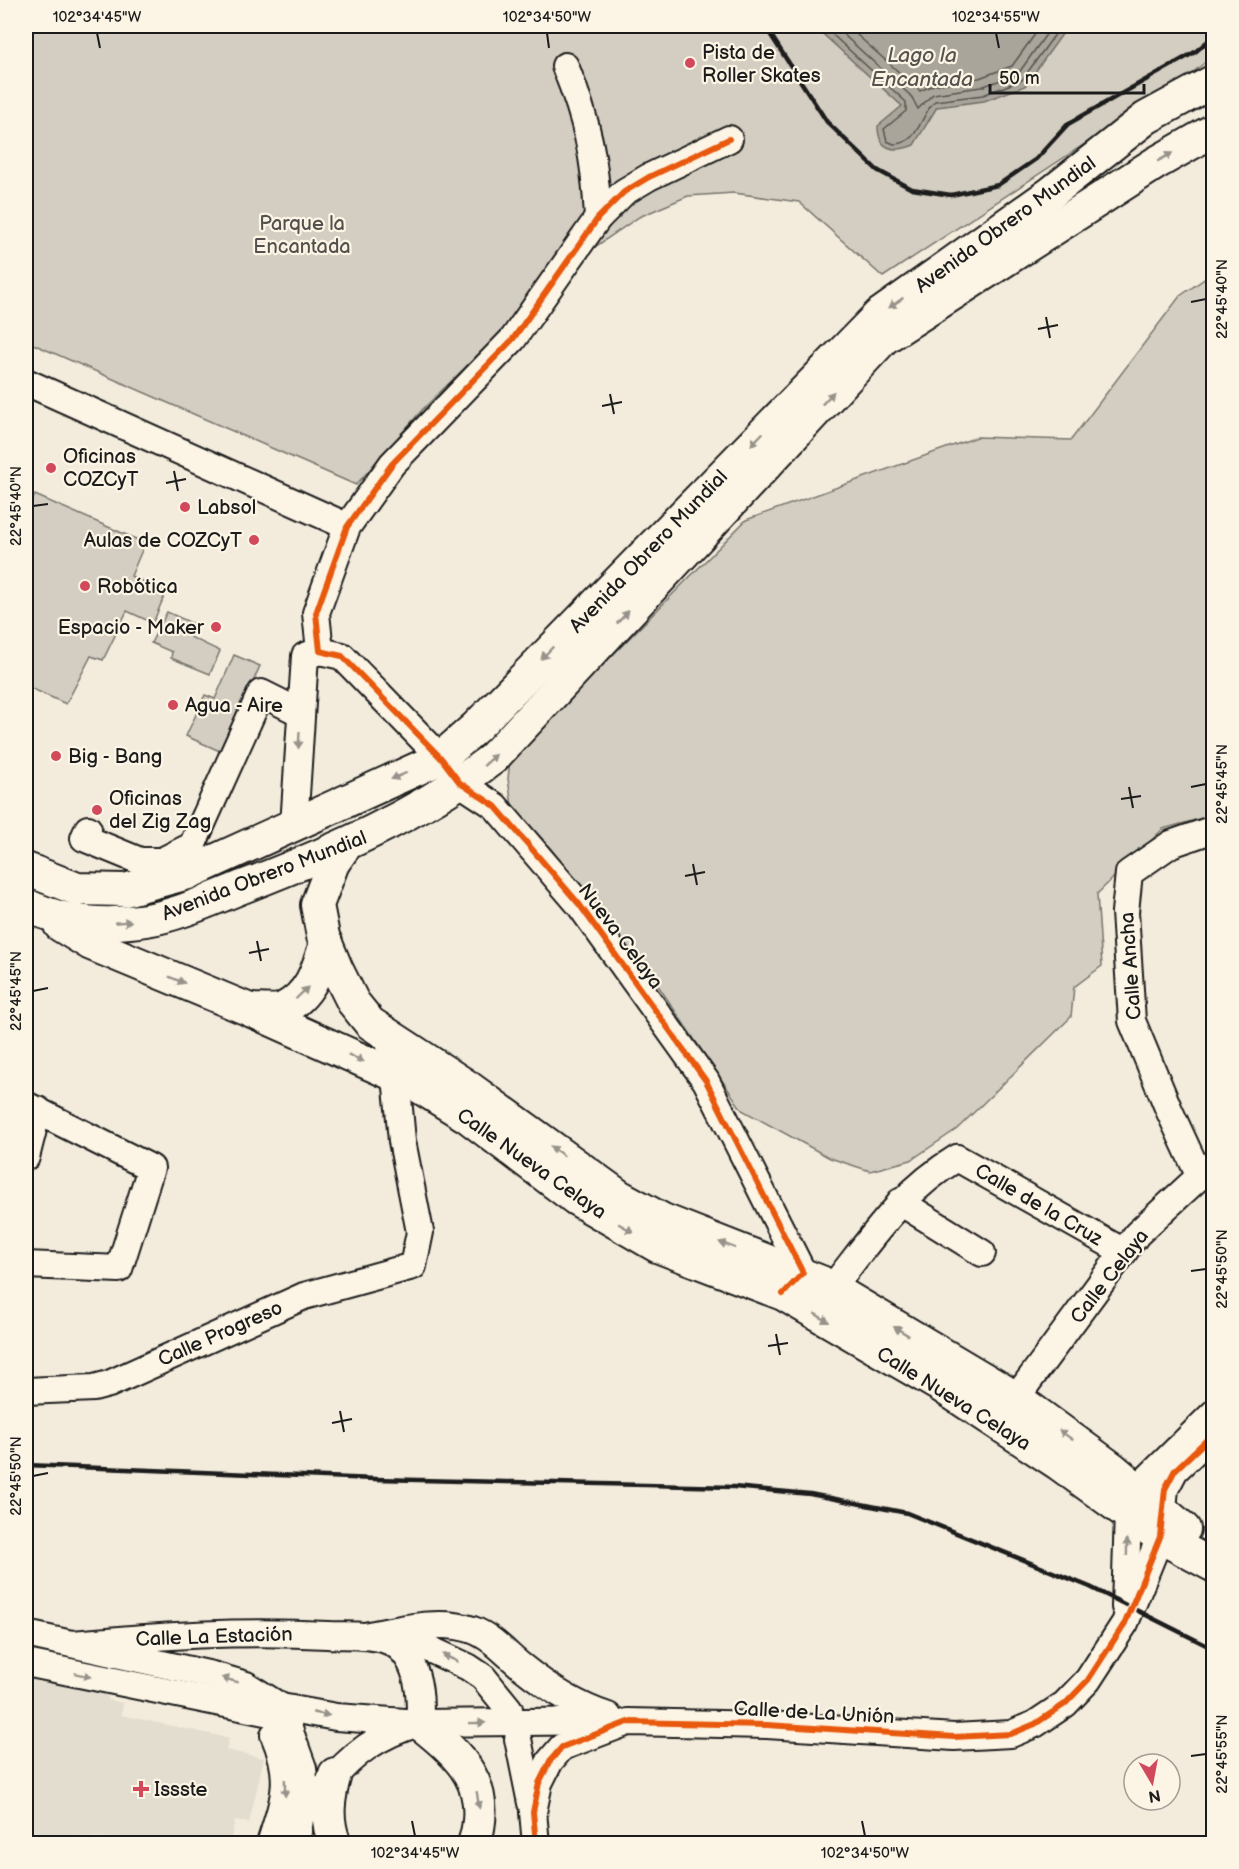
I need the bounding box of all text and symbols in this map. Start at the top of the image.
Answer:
text: 102°34'45"W [53,8,142,27]
text: 102°34'50"W [503,8,591,27]
text: 102°34'55"W [952,8,1040,27]
place label: Pista de Roller Skates [702,41,821,88]
water label: Lago la Encantada [871,43,973,92]
marker: Pista de Roller Skates [683,56,697,70]
scale bar [990,57,1144,95]
text: 50 m [999,68,1040,89]
street label: Avenida Obrero Mundial [911,151,1101,298]
one-way arrow [1157,152,1173,163]
park label: Parque la Encantada [253,212,351,259]
text: 22°45'40"N [1213,259,1232,339]
one-way arrow [889,297,905,309]
one-way arrow [820,391,834,405]
one-way arrow [751,432,765,446]
place label: Oficinas COZCyT [63,445,138,492]
marker: Oficinas COZCyT [44,461,58,475]
street label: Avenida Obrero Mundial [565,465,733,638]
text: 22°45'40"N [7,466,26,546]
place label: Labsol [197,496,256,520]
marker: Labsol [178,500,192,514]
place label: Aulas de COZCyT [84,529,242,553]
marker: Aulas de COZCyT [247,533,261,547]
place label: Robótica [97,575,178,599]
marker: Robótica [78,579,92,593]
one-way arrow [615,611,629,625]
place label: Espacio - Maker [58,616,205,640]
marker: Espacio - Maker [209,620,223,634]
one-way arrow [541,646,555,660]
place label: Agua - Aire [185,694,283,718]
marker: Agua - Aire [166,698,180,712]
one-way arrow [295,731,304,750]
text: 22°45'45"N [1213,744,1232,824]
place label: Big - Bang [68,745,162,769]
marker: Big - Bang [49,749,63,763]
one-way arrow [482,754,497,767]
one-way arrow [389,771,407,781]
place label: Oficinas del Zig Zag [109,787,211,834]
marker: Oficinas del Zig Zag [90,803,104,817]
street label: Avenida Obrero Mundial [159,826,370,926]
street label: Nueva Celaya [573,879,668,994]
street label: Calle Ancha [1115,911,1147,1021]
one-way arrow [113,917,132,927]
text: 22°45'45"N [7,951,26,1031]
one-way arrow [168,975,186,985]
one-way arrow [294,986,309,1000]
one-way arrow [347,1053,364,1062]
street label: Calle Nueva Celaya [452,1103,611,1224]
one-way arrow [550,1145,566,1157]
street label: Calle de la Cruz [970,1159,1107,1251]
one-way arrow [618,1223,635,1233]
street label: Calle Celaya [1066,1225,1154,1329]
text: 22°45'50"N [1213,1229,1232,1309]
one-way arrow [718,1239,736,1249]
street label: Calle Progreso [154,1296,286,1372]
one-way arrow [814,1312,830,1323]
one-way arrow [893,1325,909,1336]
street label: Calle Nueva Celaya [872,1342,1035,1456]
one-way arrow [1058,1429,1073,1441]
text: 22°45'50"N [7,1436,26,1516]
one-way arrow [1122,1537,1132,1556]
street label: Calle La Estación [135,1622,293,1652]
one-way arrow [441,1654,458,1663]
one-way arrow [73,1671,92,1680]
one-way arrow [221,1675,239,1684]
street label: Calle de La Unión [733,1697,895,1729]
one-way arrow [312,1710,331,1719]
text: 22°45'55"N [1213,1714,1232,1794]
one-way arrow [468,1718,487,1727]
north arrow [1122,1752,1182,1812]
place label: Issste [154,1778,207,1802]
one-way arrow [280,1778,290,1797]
marker: Issste [132,1780,150,1798]
text: N [1147,1785,1162,1806]
one-way arrow [474,1791,483,1810]
text: 102°34'45"W [371,1844,460,1863]
text: 102°34'50"W [821,1844,909,1863]

